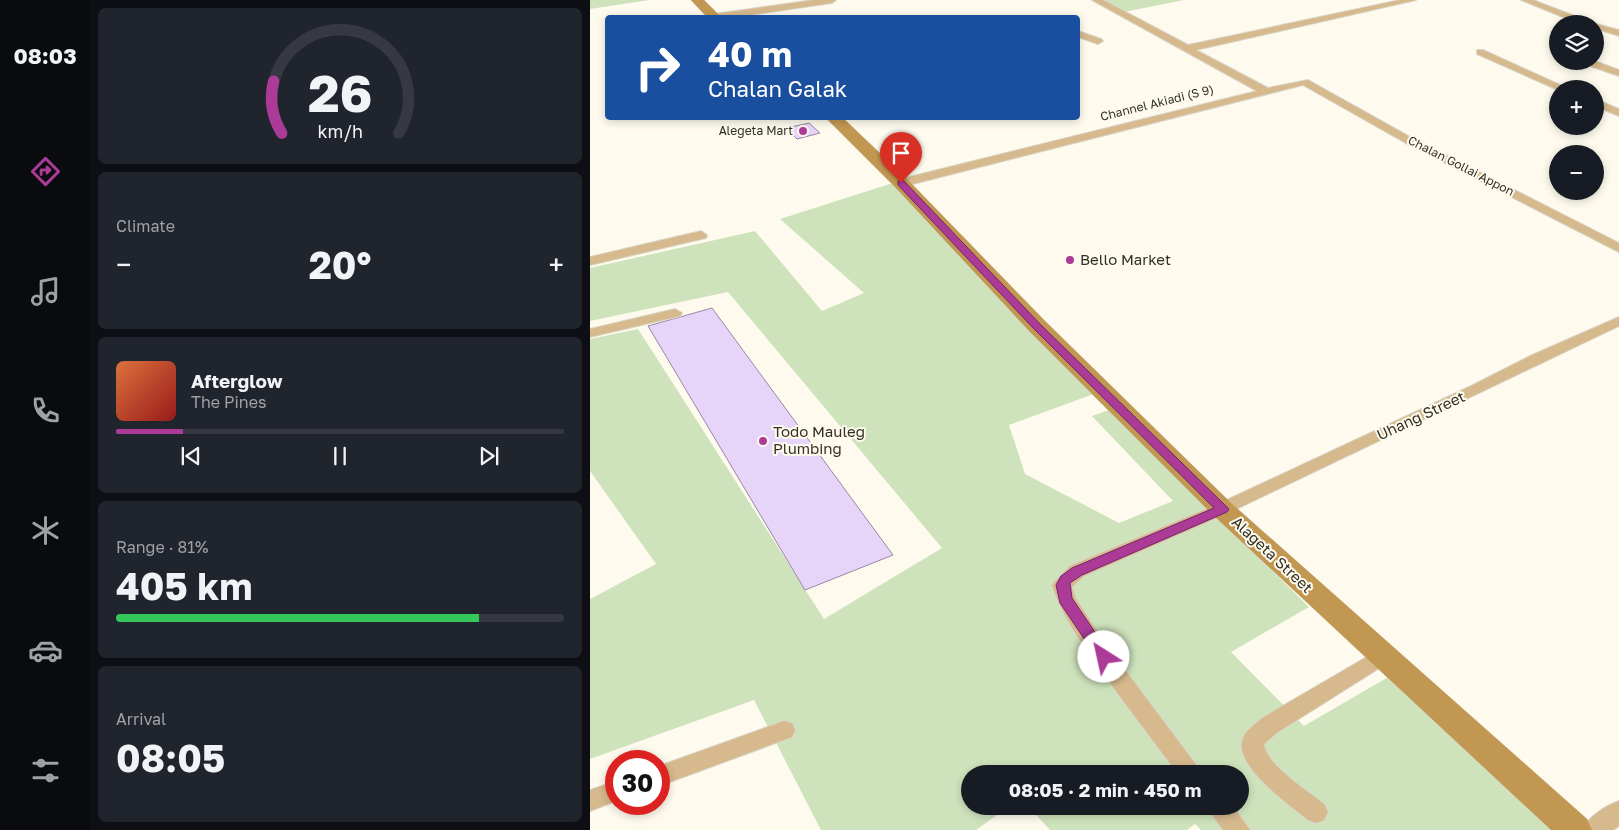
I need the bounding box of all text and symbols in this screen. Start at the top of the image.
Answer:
map controls [1549,15,1604,200]
button: layers [1549,15,1604,70]
text: 40 m [708,33,792,75]
icon: right [625,35,690,100]
text: 08:03 [13,42,77,69]
text: 26 [308,61,372,123]
text: Chalan Galak [708,75,847,102]
button: + [1549,80,1604,135]
street label: Channel Akiadi (S 9) [1099,81,1215,124]
text: km/h [317,120,363,142]
place label: Alegeta Mart [719,123,793,138]
marker: Alegeta Mart [797,125,809,137]
pin [880,132,922,183]
street label: Chalan Gollai Appon [1406,132,1517,199]
icon: arrive [887,139,915,167]
button: − [1549,145,1604,200]
icon: directions [28,154,63,189]
text: Climate [116,216,175,236]
text: 20° [309,242,371,287]
text: − [116,248,131,281]
text: + [549,248,564,281]
place label: Bello Market [1080,250,1171,268]
marker: Bello Market [1064,254,1076,266]
icon: music [28,274,63,309]
text: Afterglow [191,369,282,392]
street label: Uhang Street [1374,387,1468,443]
text: The Pines [191,392,266,412]
icon: phone [28,393,63,428]
place label: Todo Mauleg Plumbing [773,422,865,457]
marker: Todo Mauleg Plumbing [757,435,769,447]
icon: previous [177,442,205,470]
icon: pause [326,442,354,470]
icon: next [475,442,503,470]
street label: Alageta Street [1229,512,1317,596]
icon: climate [28,513,63,548]
text: Range · 81% [116,537,208,557]
text: 405 km [116,563,252,608]
position arrow [1077,630,1129,682]
icon: car [28,633,63,668]
text: Arrival [116,709,166,729]
text: 08:05 [116,735,225,780]
speed limit sign: 30 [605,750,670,815]
icon: filters [28,753,63,788]
text: 08:05 · 2 min · 450 m [1009,778,1201,801]

